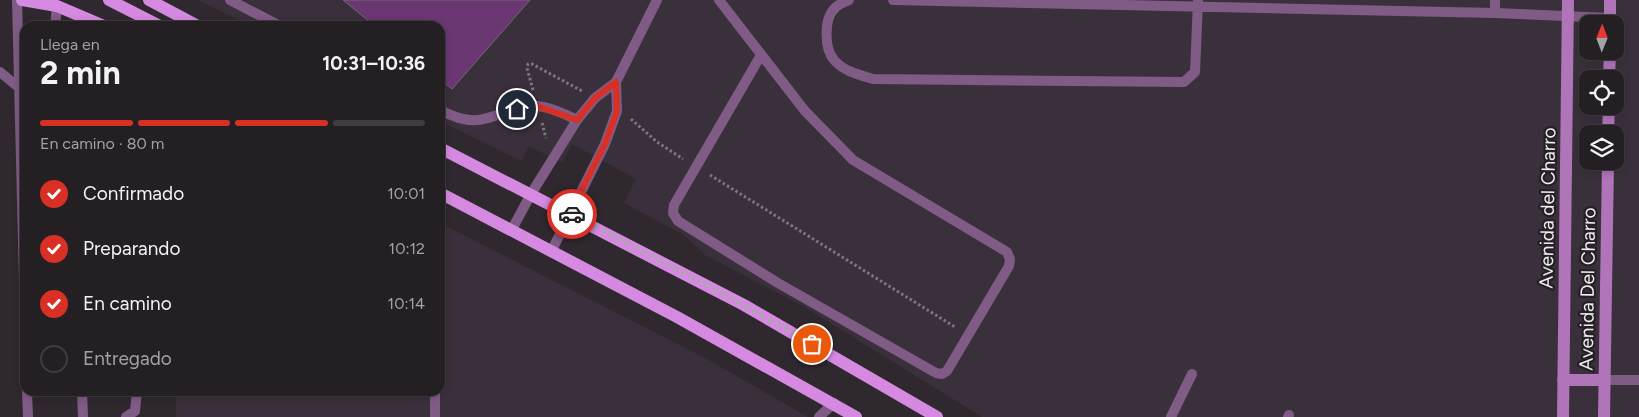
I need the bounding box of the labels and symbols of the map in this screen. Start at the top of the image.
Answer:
north arrow [1579,15,1624,60]
pin [496,88,538,130]
street label: Avenida del Charro [1535,127,1560,289]
courier [547,189,597,239]
street label: Avenida Del Charro [1575,207,1600,371]
pin [791,323,833,365]

